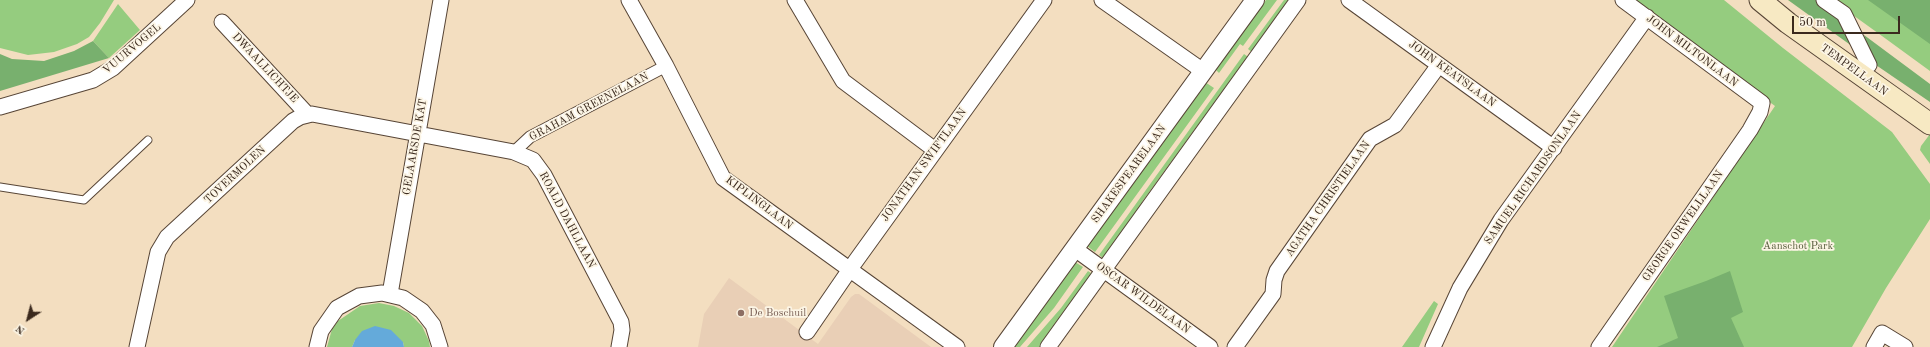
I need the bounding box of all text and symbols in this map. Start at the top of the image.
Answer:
scale bar [1794,8,1902,34]
street label: JOHN MILTONLAAN [1644,12,1740,90]
text: 50 m [1799,17,1826,29]
street label: VUURVOGEL [100,21,164,77]
street label: DWAALLICHTJE [229,30,301,106]
street label: JOHN KEATSLAAN [1406,38,1498,110]
street label: TEMPELLAAN [1818,41,1890,99]
street label: GRAHAM GREENELAAN [527,70,651,144]
street label: GELAARSDE KAT [400,98,430,196]
street label: JONATHAN SWIFTLAAN [879,106,969,224]
street label: SAMUEL RICHARDSONLAAN [1482,109,1584,247]
street label: SHAKESPEARELAAN [1089,122,1169,226]
street label: AGATHA CHRISTIELAAN [1283,139,1373,259]
street label: TOVERMOLEN [202,143,268,207]
street label: GEORGE ORWELLLAAN [1640,168,1726,284]
street label: ROALD DAHLLAAN [536,170,598,270]
street label: KIPLINGLAAN [723,173,795,233]
park label: Aanschot Park [1763,239,1833,253]
street label: OSCAR WILDELAAN [1093,259,1193,337]
north arrow [8,299,48,339]
place label: De Boschuil [749,306,806,320]
marker: De Boschuil [736,308,746,318]
text: N [14,322,27,336]

